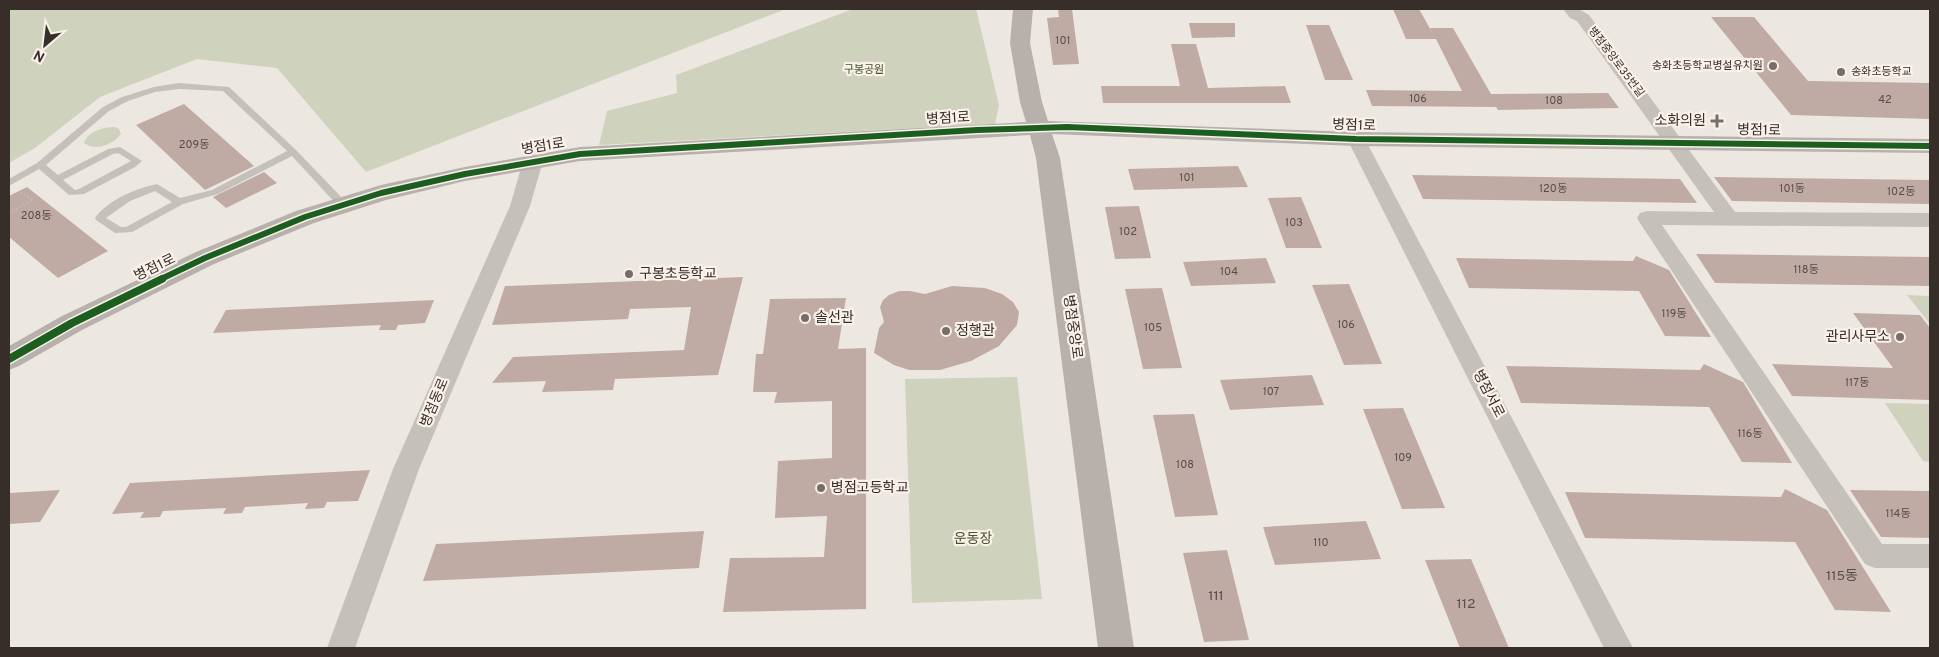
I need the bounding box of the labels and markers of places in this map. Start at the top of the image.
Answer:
place label: 송화초등학교병설유치원 [1652,59,1763,73]
marker: 송화초등학교병설유치원 [1767,60,1779,72]
place label: 송화초등학교 [1851,65,1912,79]
marker: 송화초등학교 [1835,66,1847,78]
place label: 소화의원 [1654,113,1706,130]
marker: 소화의원 [1710,114,1724,128]
place label: 구봉초등학교 [639,265,716,283]
marker: 구봉초등학교 [623,268,635,280]
place label: 솔선관 [815,310,854,327]
marker: 솔선관 [799,312,811,324]
place label: 정행관 [956,323,995,340]
marker: 정행관 [940,325,952,337]
place label: 관리사무소 [1826,329,1890,346]
marker: 관리사무소 [1894,331,1906,343]
place label: 병점고등학교 [831,479,908,497]
marker: 병점고등학교 [815,482,827,494]

